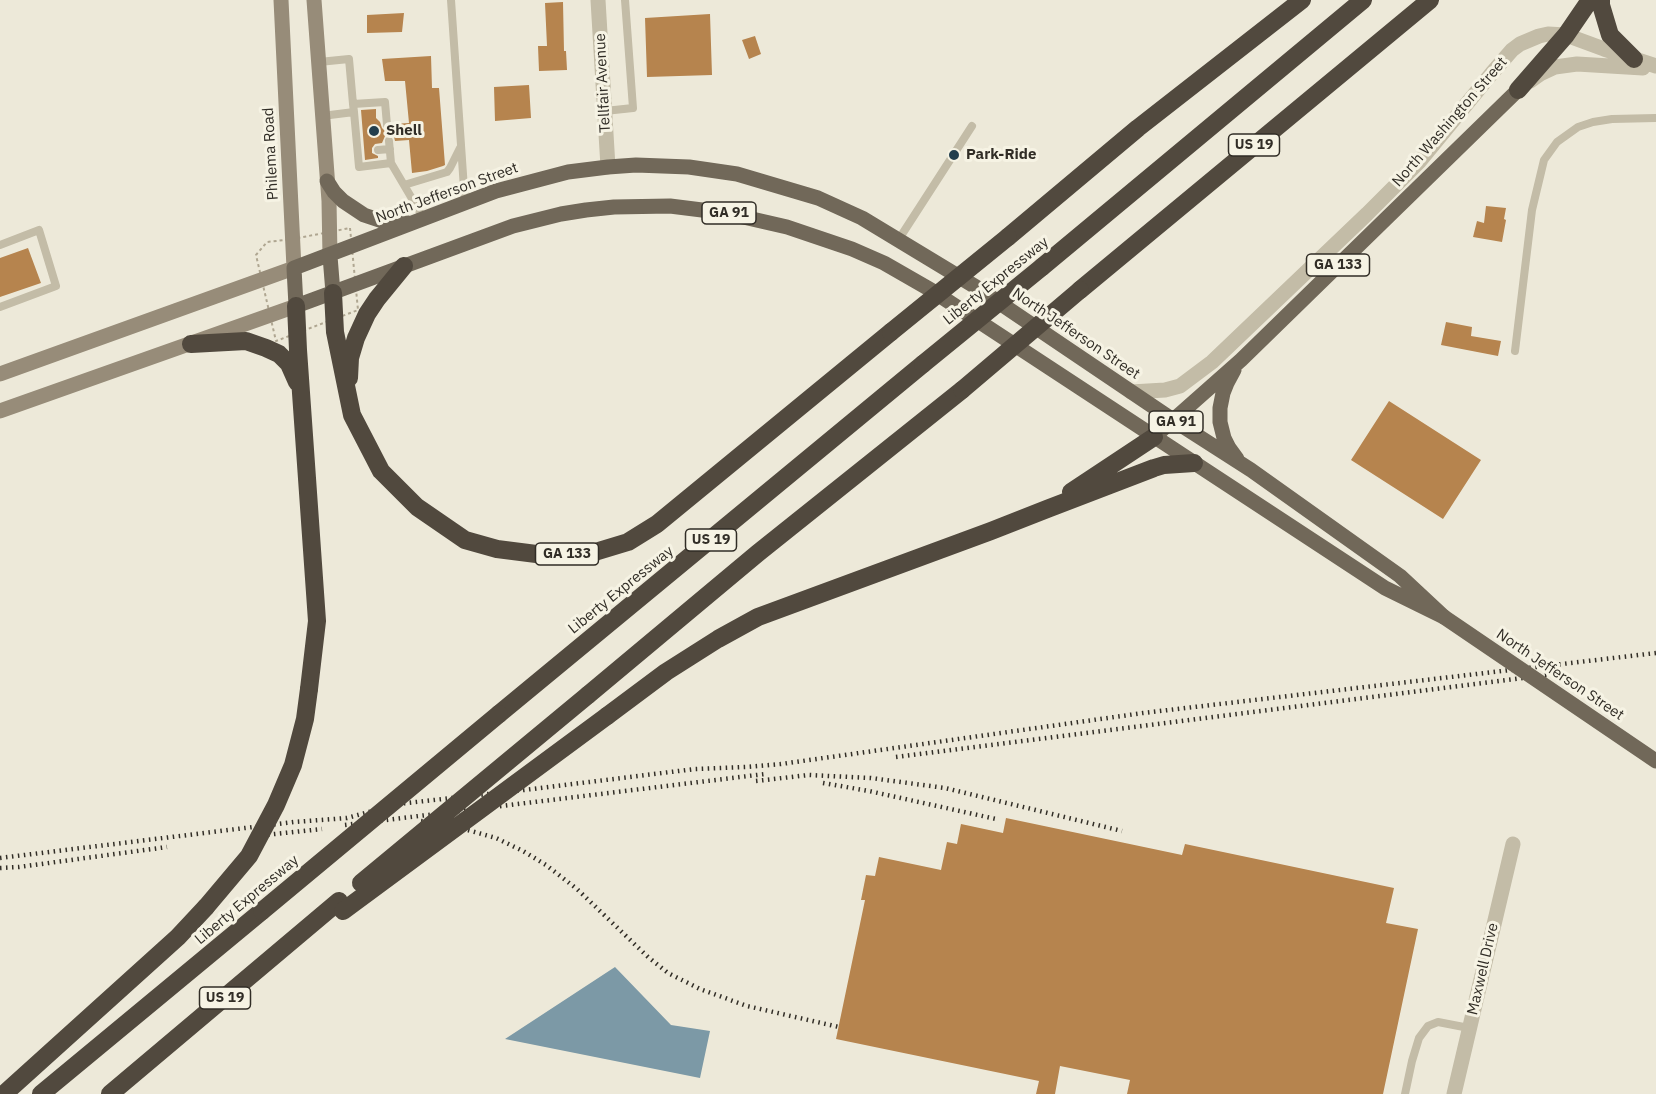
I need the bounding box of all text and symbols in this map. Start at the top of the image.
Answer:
street label: Tellfair Avenue [591,33,615,133]
street label: North Washington Street [1389,53,1511,191]
street label: Philema Road [260,107,282,201]
place label: Shell [386,122,422,140]
marker: Shell [367,124,381,138]
road number: US 19 [1228,134,1280,156]
place label: Park-Ride [966,146,1036,164]
marker: Park-Ride [947,148,961,162]
street label: North Jefferson Street [373,159,521,227]
road number: GA 91 [702,202,756,224]
street label: Liberty Expressway [940,233,1052,329]
road number: GA 133 [1306,254,1370,276]
street label: North Jefferson Street [1009,285,1143,383]
road number: GA 91 [1149,411,1203,433]
road number: US 19 [686,529,736,551]
street label: Liberty Expressway [565,542,677,638]
road number: GA 133 [536,543,598,565]
street label: North Jefferson Street [1493,626,1627,724]
street label: Liberty Expressway [191,851,303,949]
street label: Maxwell Drive [1464,921,1502,1017]
road number: US 19 [200,987,250,1009]

